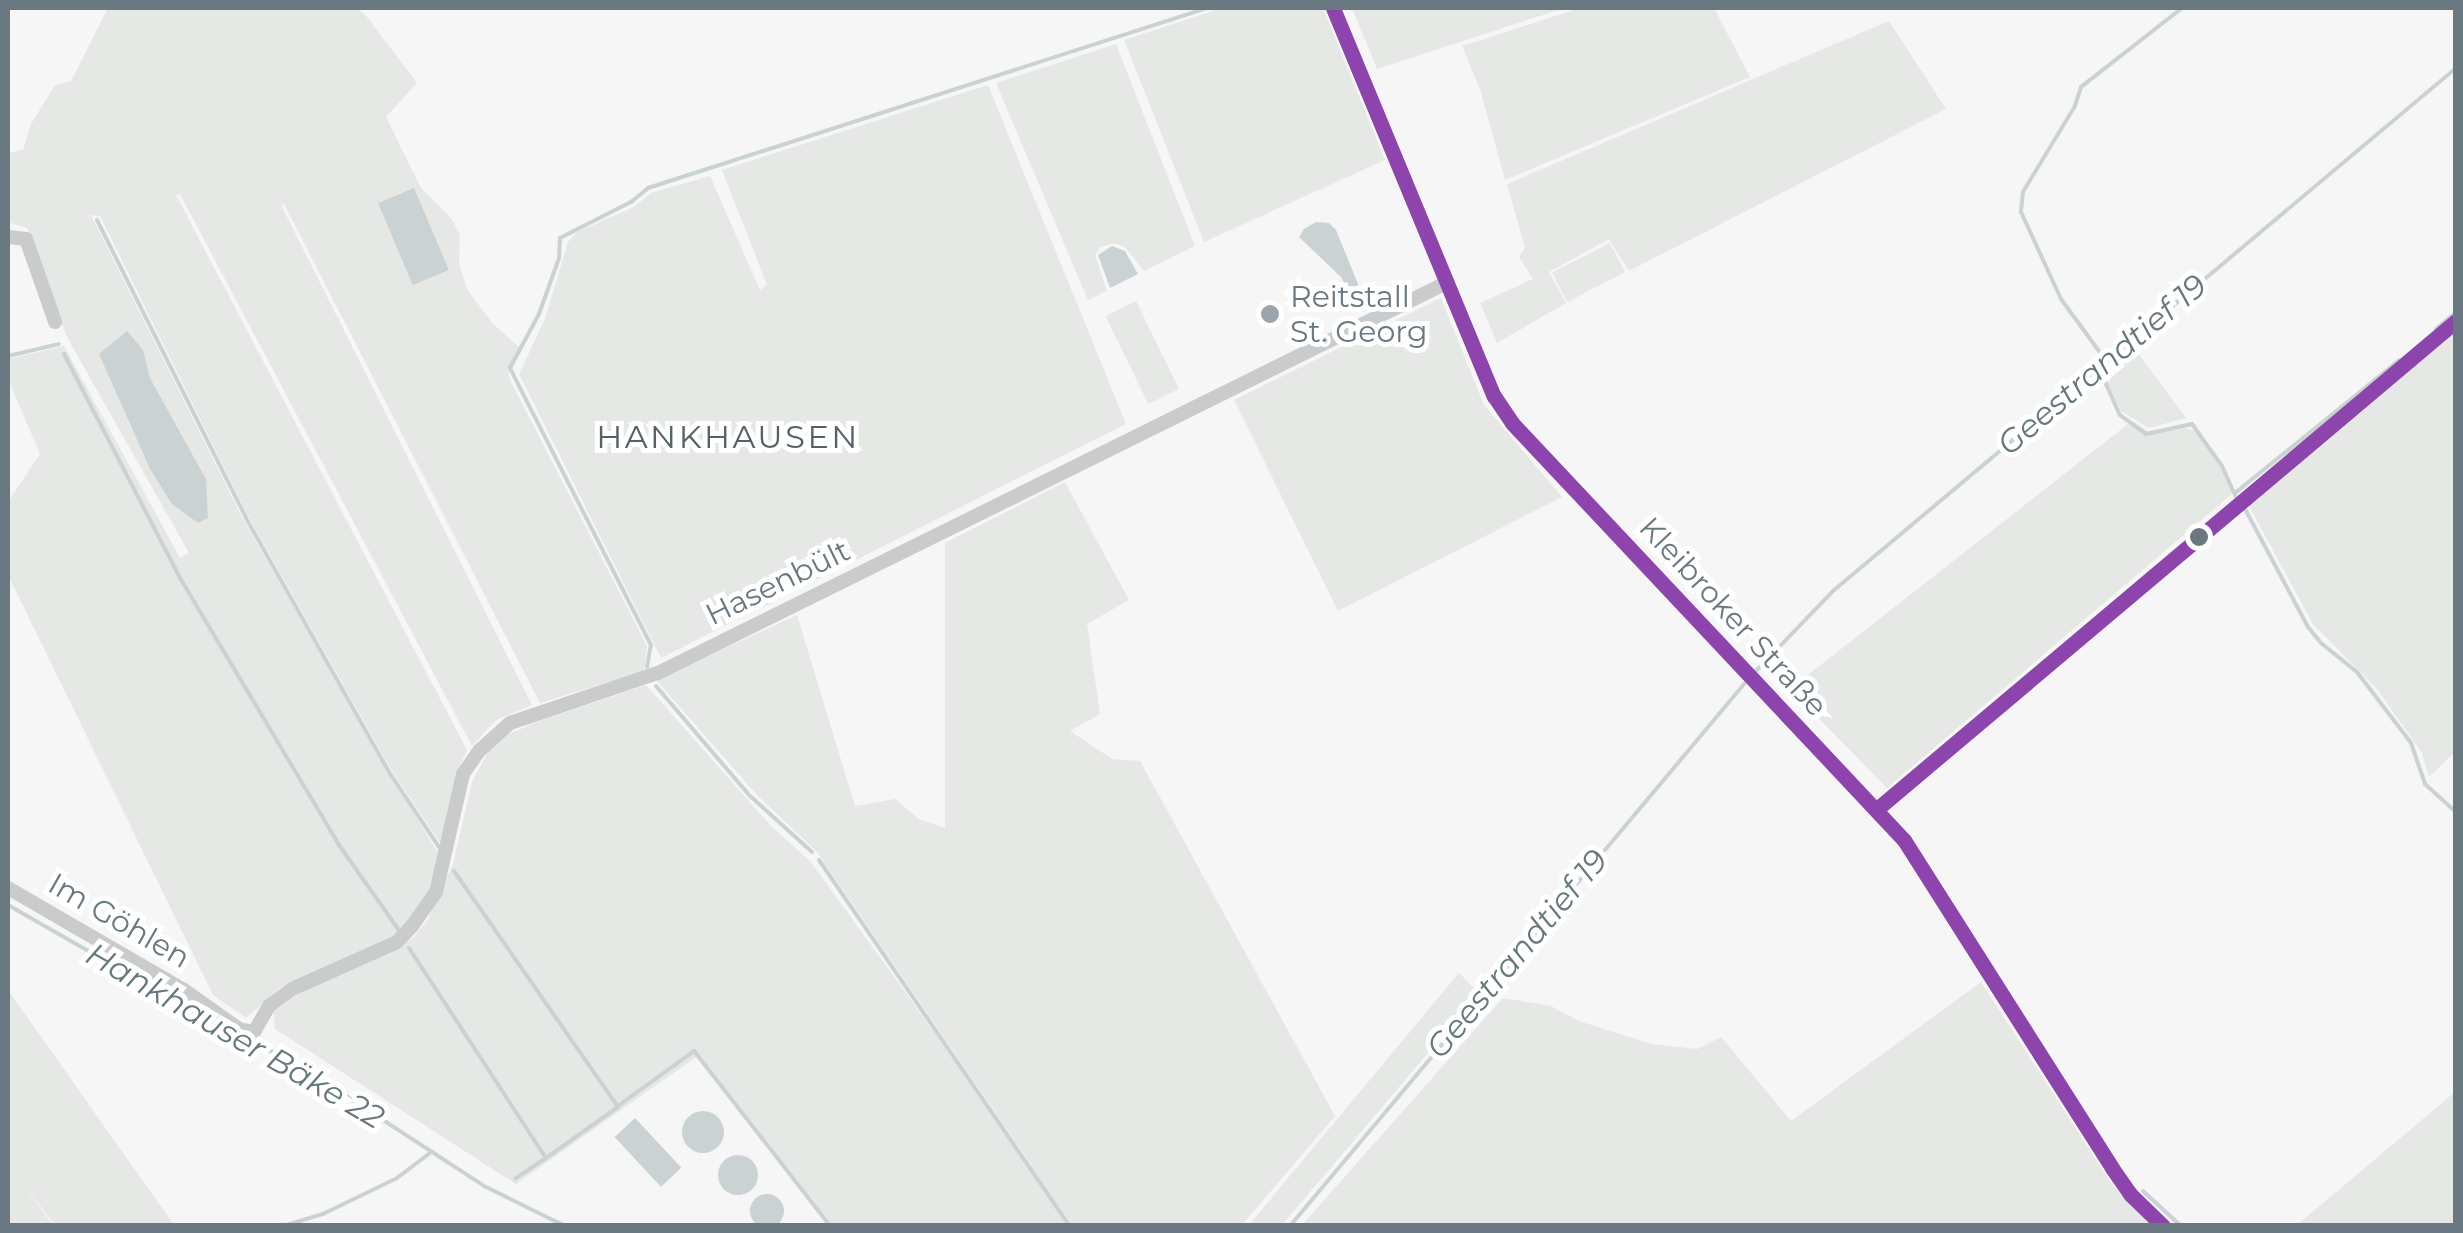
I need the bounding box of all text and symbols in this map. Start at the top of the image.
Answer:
water label: Geestrandtief 19 [1990,267,2214,463]
place label: Reitstall St. Georg [1290,279,1427,350]
marker: Reitstall St. Georg [1259,303,1281,325]
district label: HANKHAUSEN [596,418,860,456]
street label: Kleibroker Straße [1632,510,1834,724]
unlabelled marker [2189,527,2209,547]
street label: Hasenbült [700,533,856,633]
water label: Geestrandtief 19 [1419,842,1615,1066]
street label: Im Göhlen [42,866,196,976]
water label: Hankhauser Bäke 22 [79,935,391,1137]

